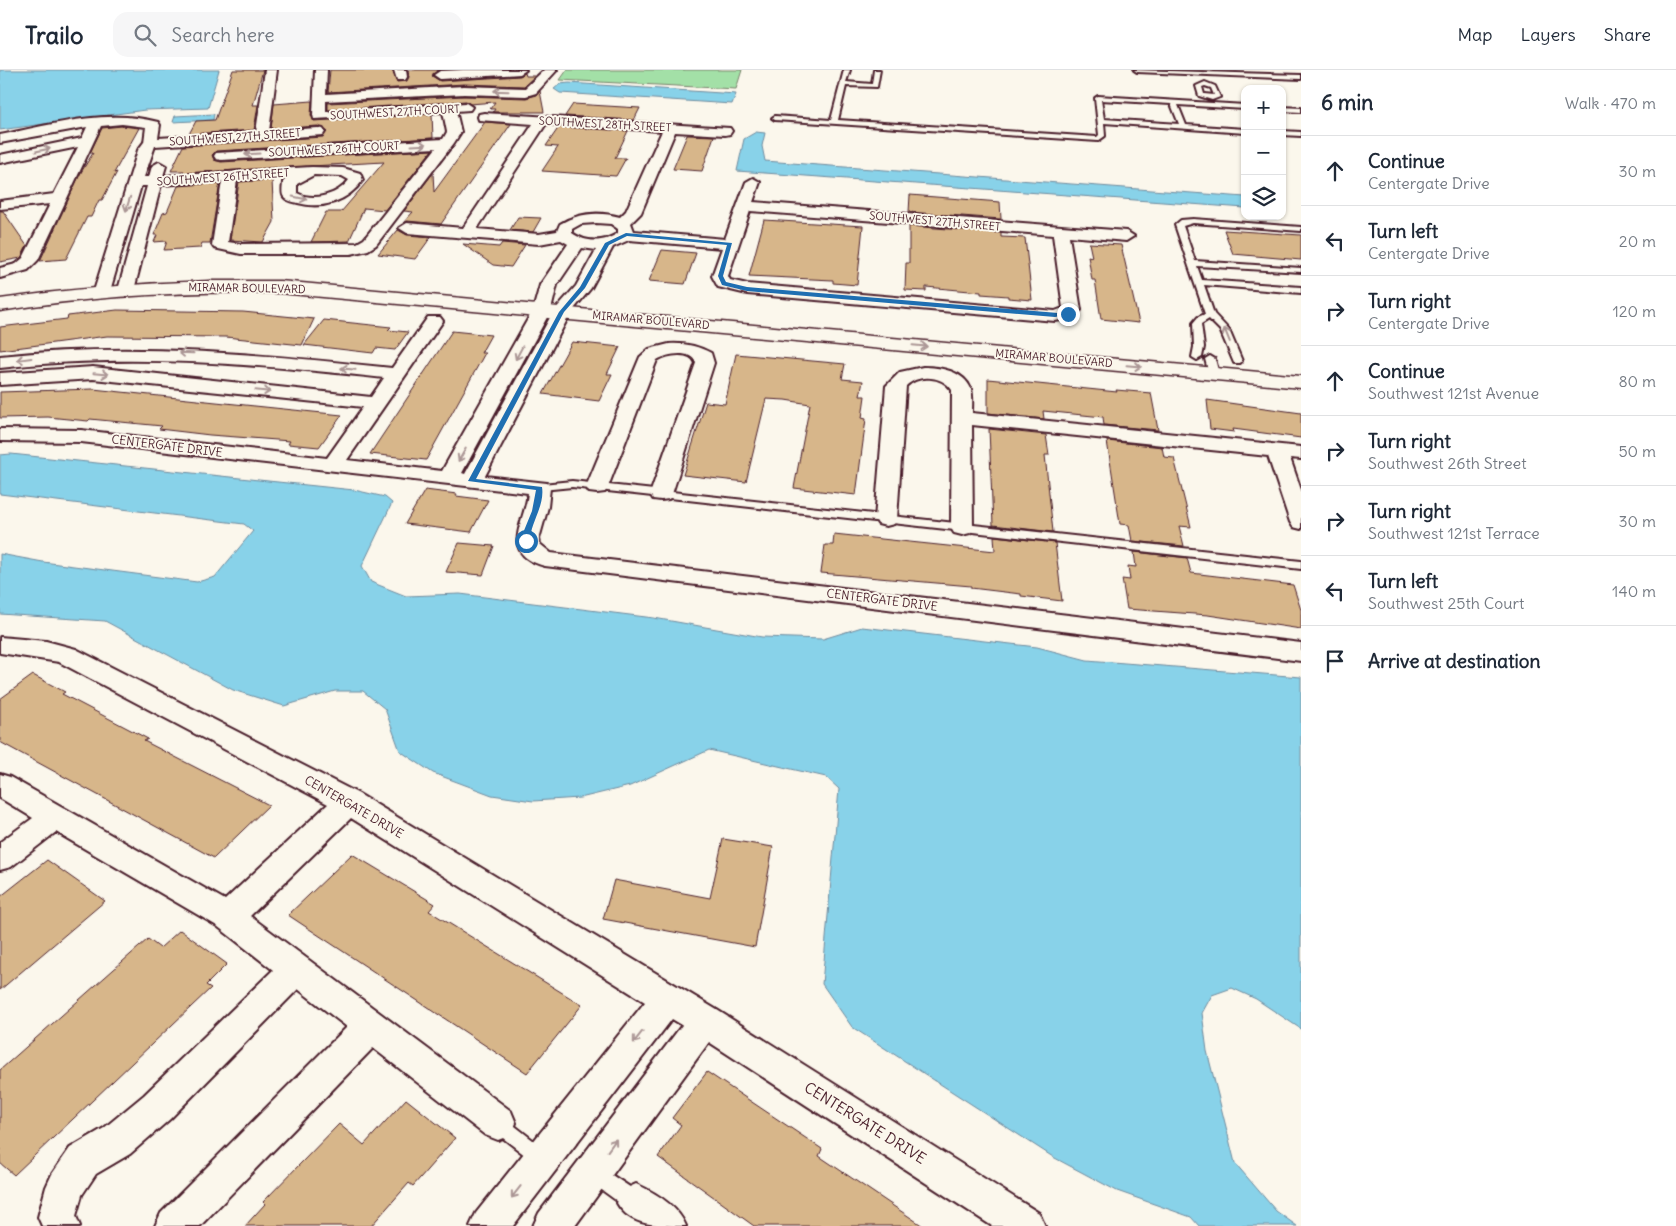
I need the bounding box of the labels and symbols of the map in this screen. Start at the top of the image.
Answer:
one-way arrow [493,87,509,96]
street label: SOUTHWEST 27TH COURT [330,102,460,122]
street label: SOUTHWEST 28TH STREET [538,114,672,134]
street label: SOUTHWEST 27TH STREET [169,125,301,149]
street label: SOUTHWEST 26TH COURT [268,139,400,159]
one-way arrow [410,140,426,149]
one-way arrow [35,144,51,154]
one-way arrow [244,150,260,159]
street label: SOUTHWEST 26TH STREET [156,165,290,189]
one-way arrow [292,194,308,203]
one-way arrow [123,196,133,212]
street label: SOUTHWEST 27TH STREET [869,208,1002,234]
street label: MIRAMAR BOULEVARD [188,280,306,296]
route end [1057,303,1080,326]
street label: MIRAMAR BOULEVARD [592,308,710,332]
one-way arrow [1222,328,1231,343]
one-way arrow [912,341,928,351]
one-way arrow [514,346,524,360]
street label: MIRAMAR BOULEVARD [995,346,1113,370]
one-way arrow [179,349,195,358]
one-way arrow [16,354,32,364]
one-way arrow [1126,361,1142,371]
one-way arrow [340,364,356,374]
one-way arrow [93,369,109,379]
one-way arrow [254,386,270,396]
street label: CENTERGATE DRIVE [111,431,224,460]
one-way arrow [457,447,467,462]
route start [515,530,538,553]
street label: CENTERGATE DRIVE [826,585,939,614]
street label: CENTERGATE DRIVE [302,772,406,841]
one-way arrow [633,1030,644,1043]
street label: CENTERGATE DRIVE [801,1077,930,1168]
one-way arrow [607,1138,617,1152]
one-way arrow [510,1185,521,1198]

